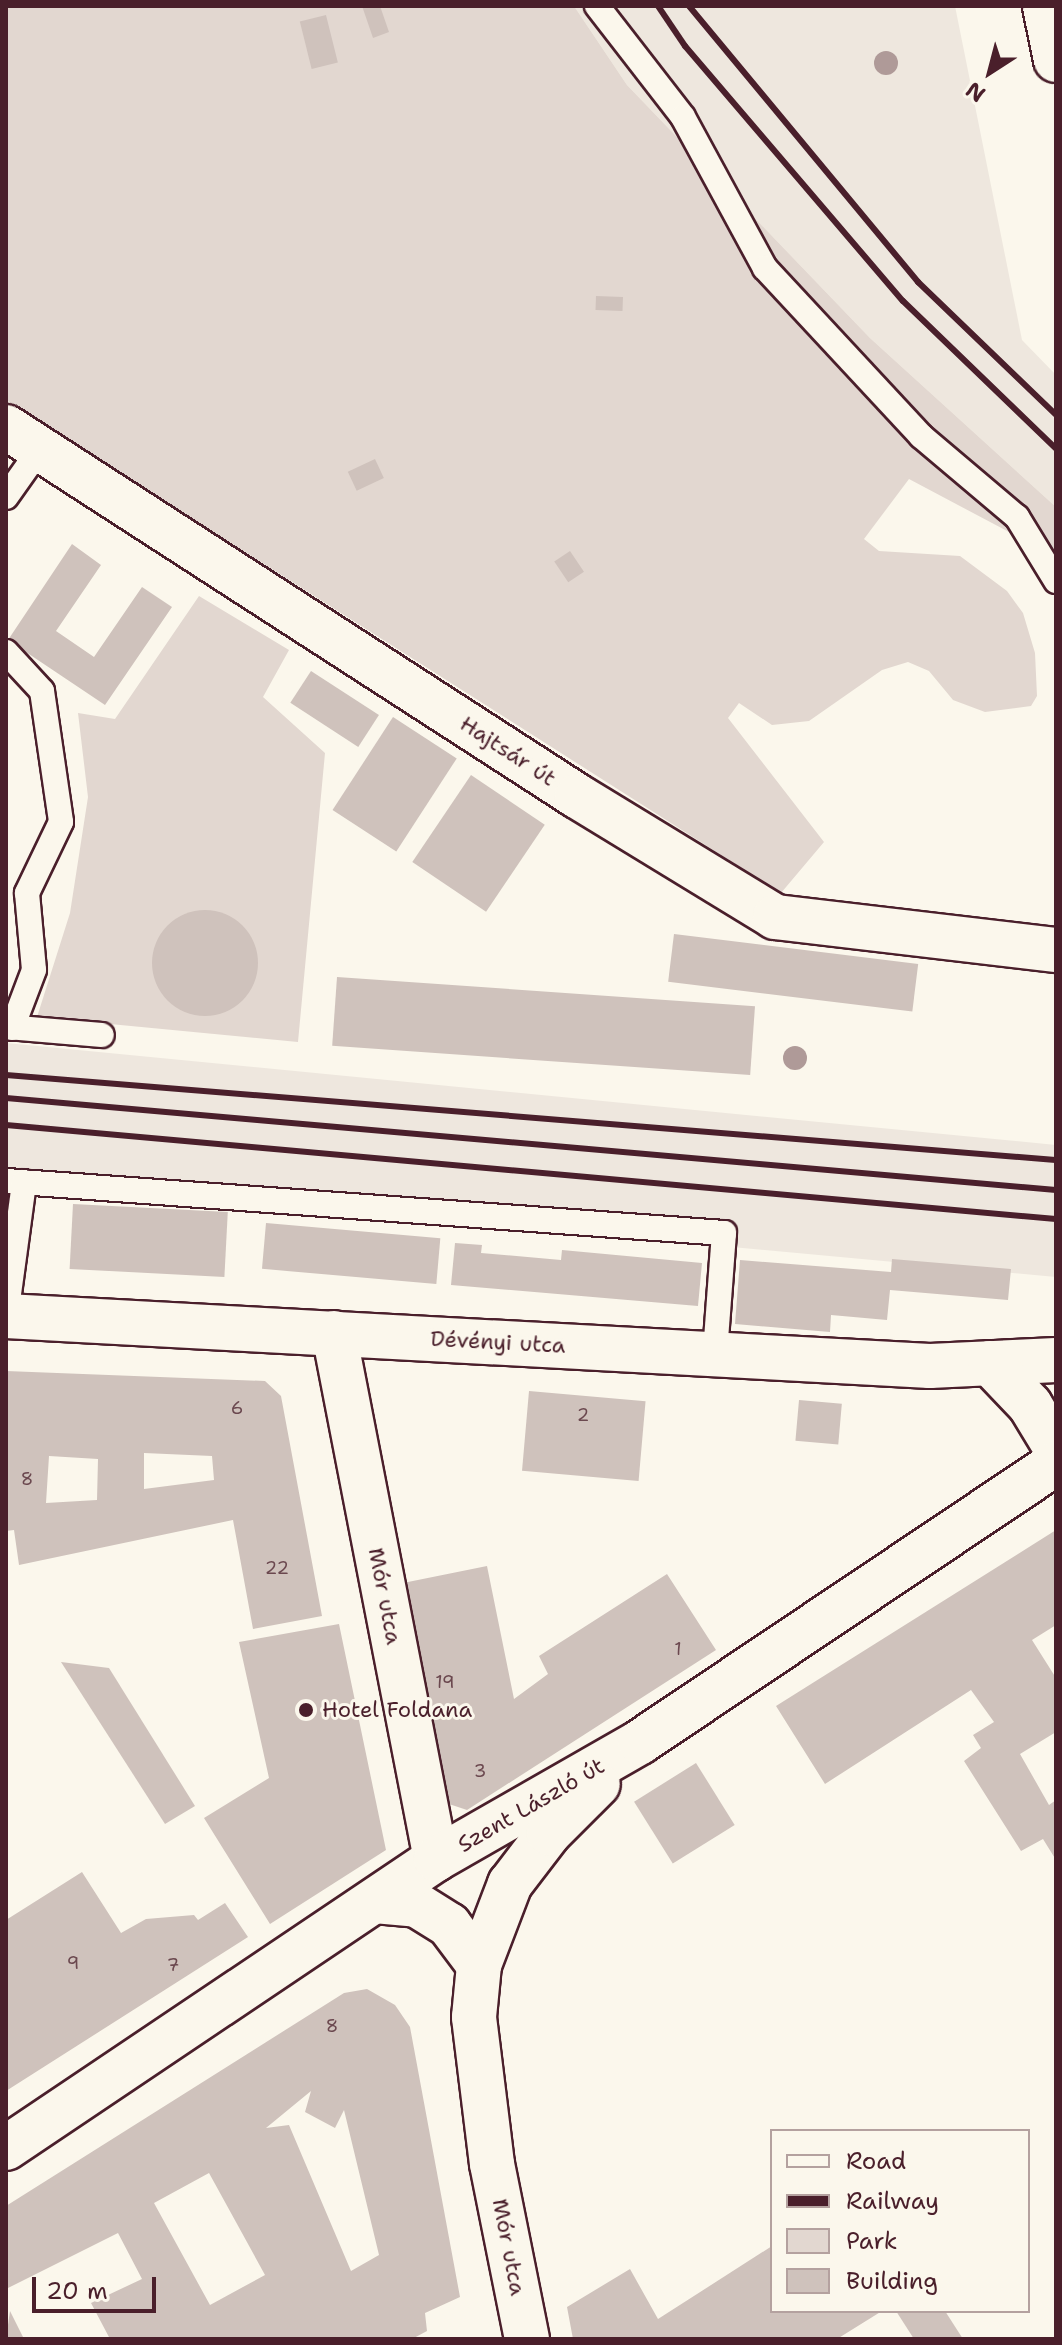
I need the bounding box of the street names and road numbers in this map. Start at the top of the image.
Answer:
street label: Hajtsár út [455,710,561,792]
street label: Dévényi utca [430,1325,566,1359]
street label: Mór utca [363,1545,407,1647]
street label: Szent László út [453,1752,609,1858]
street label: Mór utca [487,2196,531,2298]

